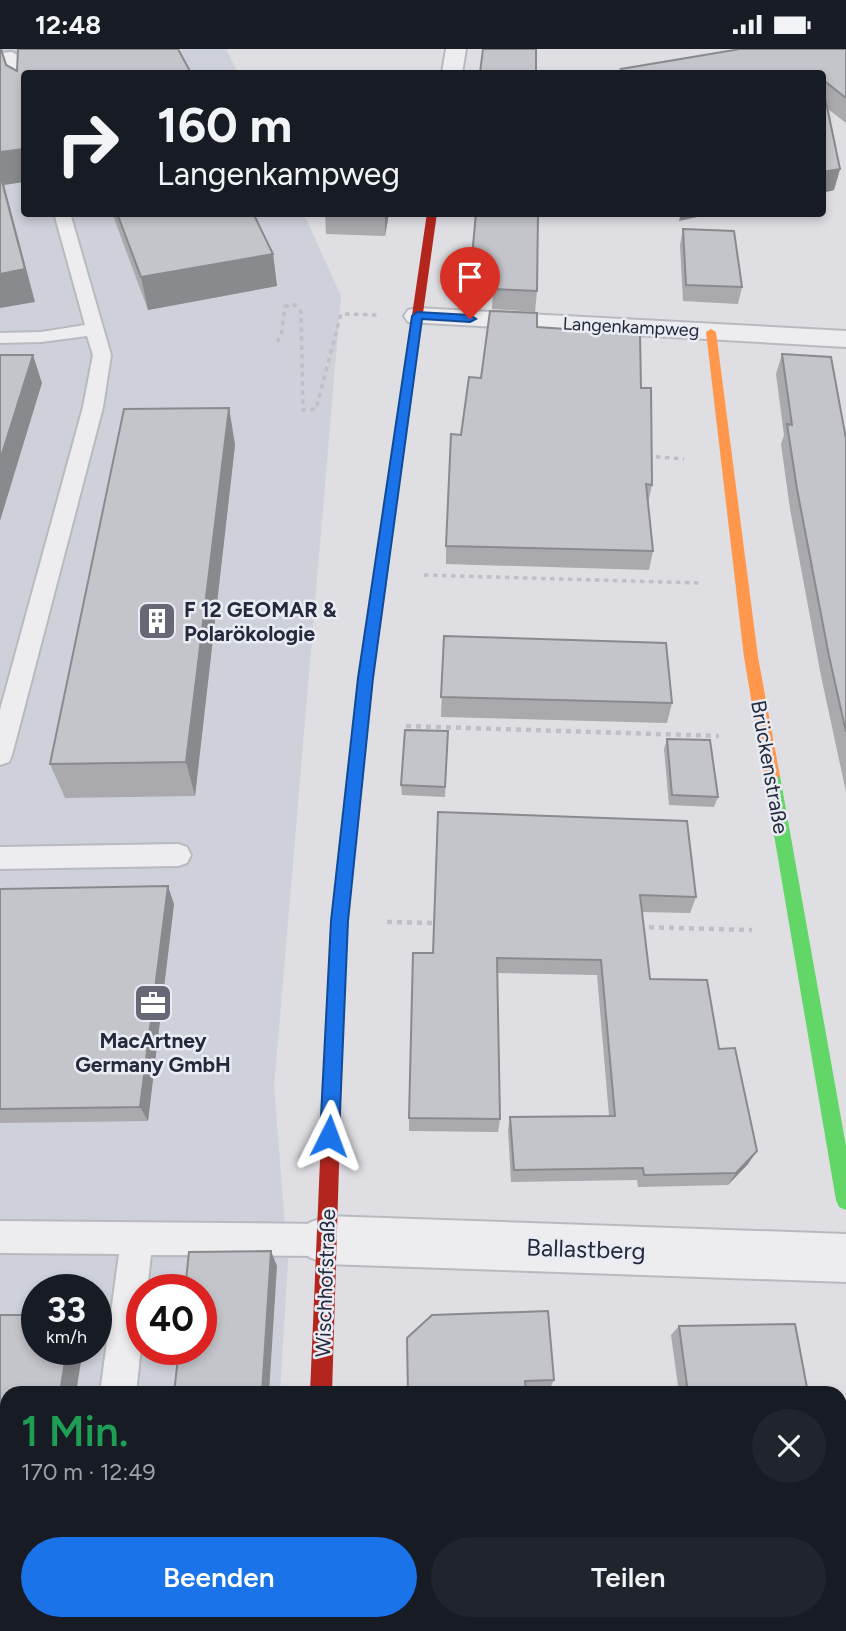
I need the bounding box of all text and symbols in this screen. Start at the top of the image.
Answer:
text: 12:48 [35,9,101,41]
text: 160 m [157,95,292,154]
icon: right [42,98,133,189]
text: Langenkampweg [157,155,400,193]
pin [440,247,500,319]
icon: arrive [451,258,489,296]
street label: Langenkampweg [562,312,700,342]
place label: F 12 GEOMAR & Polarökologie [184,597,337,646]
building icon: F 12 GEOMAR & Polarökologie [136,600,178,642]
street label: Brückenstraße [746,698,794,836]
office icon: MacArtney Germany GmbH [132,982,174,1024]
place label: MacArtney Germany GmbH [75,1028,231,1077]
position arrow [292,1099,366,1173]
street label: Wischhofstraße [310,1208,340,1358]
street label: Ballastberg [526,1232,646,1266]
speed limit sign: 40 [126,1274,217,1365]
text: 33 [47,1289,86,1331]
text: km/h [46,1326,87,1348]
text: 1 Min. [21,1406,128,1457]
button: close [752,1409,826,1483]
text: 170 m · 12:49 [21,1458,156,1486]
button: Beenden [21,1537,417,1617]
button: Teilen [431,1537,826,1617]

